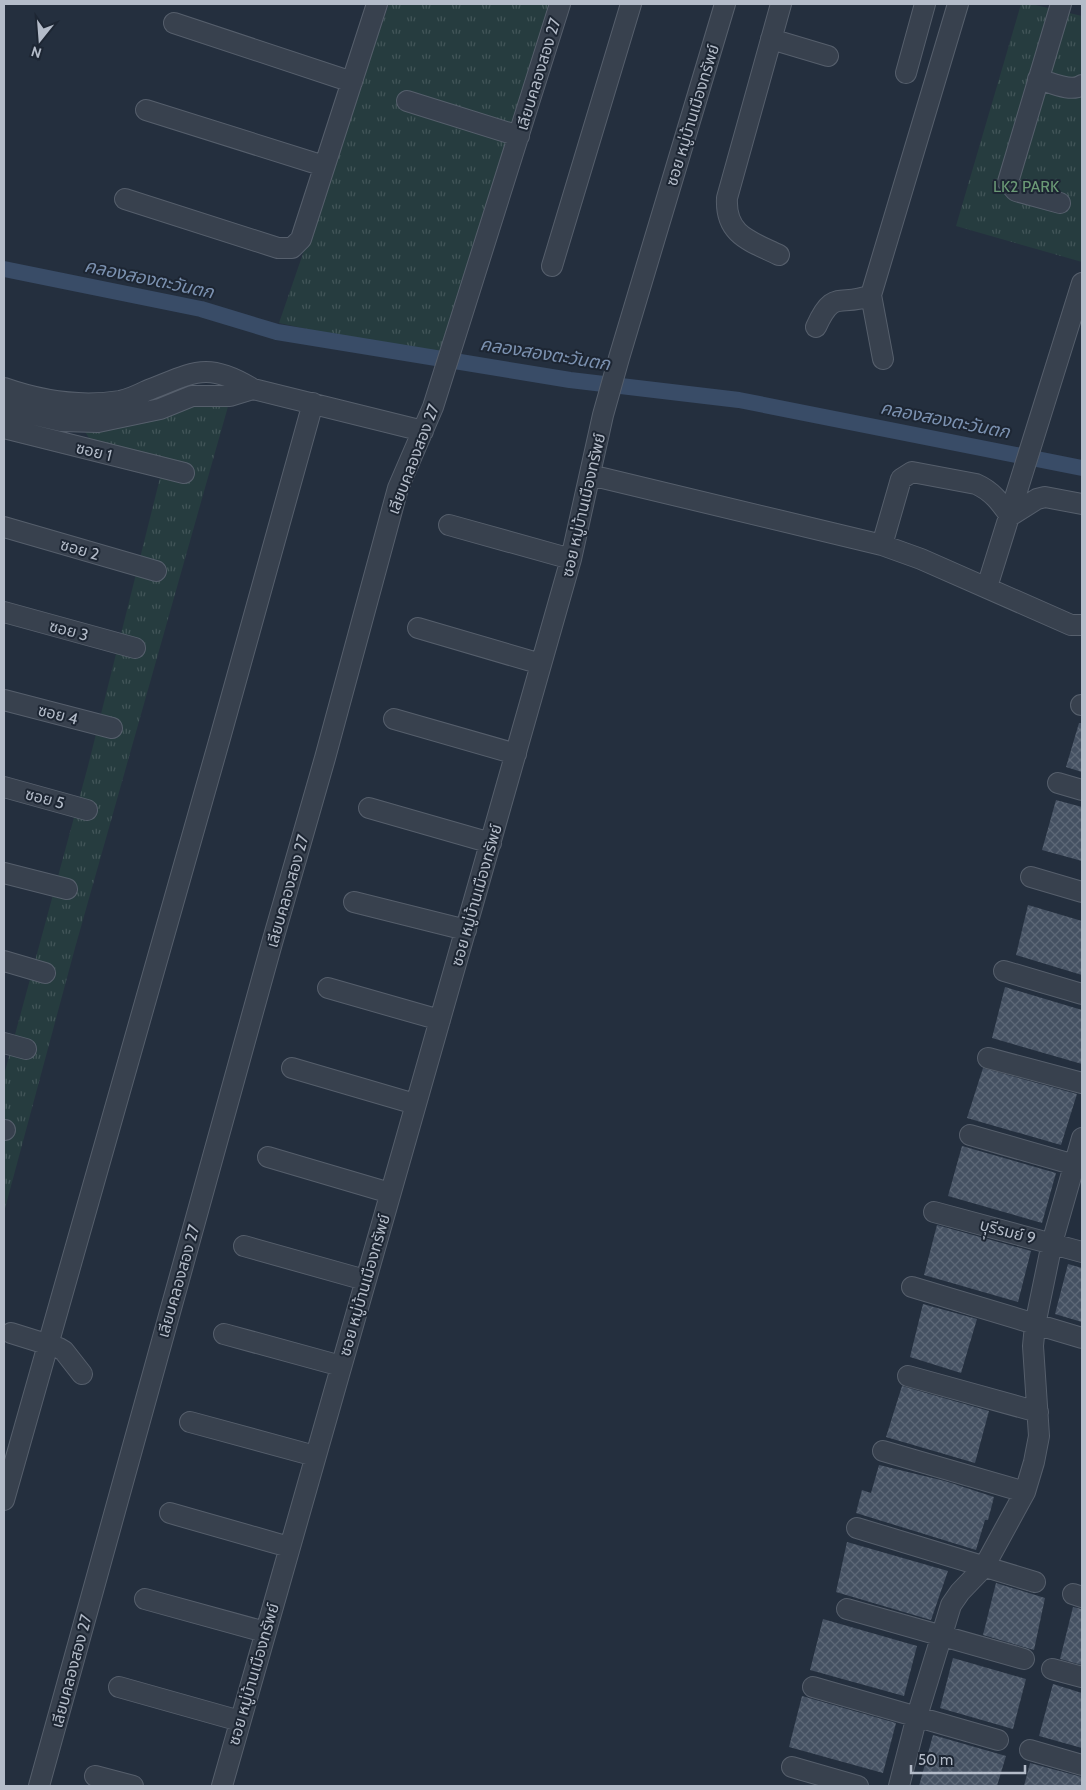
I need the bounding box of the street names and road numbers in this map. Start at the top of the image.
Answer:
street label: เลียบคลองสอง 27 [512,16,565,133]
street label: ซอย หมู่บ้านเมืองทรัพย์ [662,42,723,188]
street label: เลียบคลองสอง 27 [384,401,443,517]
street label: ซอย หมู่บ้านเมืองทรัพย์ [558,431,609,579]
street label: ซอย 1 [74,438,114,465]
street label: ซอย 2 [58,535,102,564]
street label: ซอย 3 [47,616,91,645]
street label: ซอย 4 [36,700,80,729]
street label: ซอย 5 [23,784,67,813]
street label: ซอย หมู่บ้านเมืองทรัพย์ [447,822,506,968]
street label: เลียบคลองสอง 27 [262,832,313,950]
street label: ซอย หมู่บ้านเมืองทรัพย์ [335,1212,394,1358]
street label: บุุรีรมย์ 9 [977,1215,1038,1252]
street label: เลียบคลองสอง 27 [153,1222,204,1340]
street label: ซอย หมู่บ้านเมืองทรัพย์ [224,1601,283,1747]
street label: เลียบคลองสอง 27 [47,1612,96,1730]

